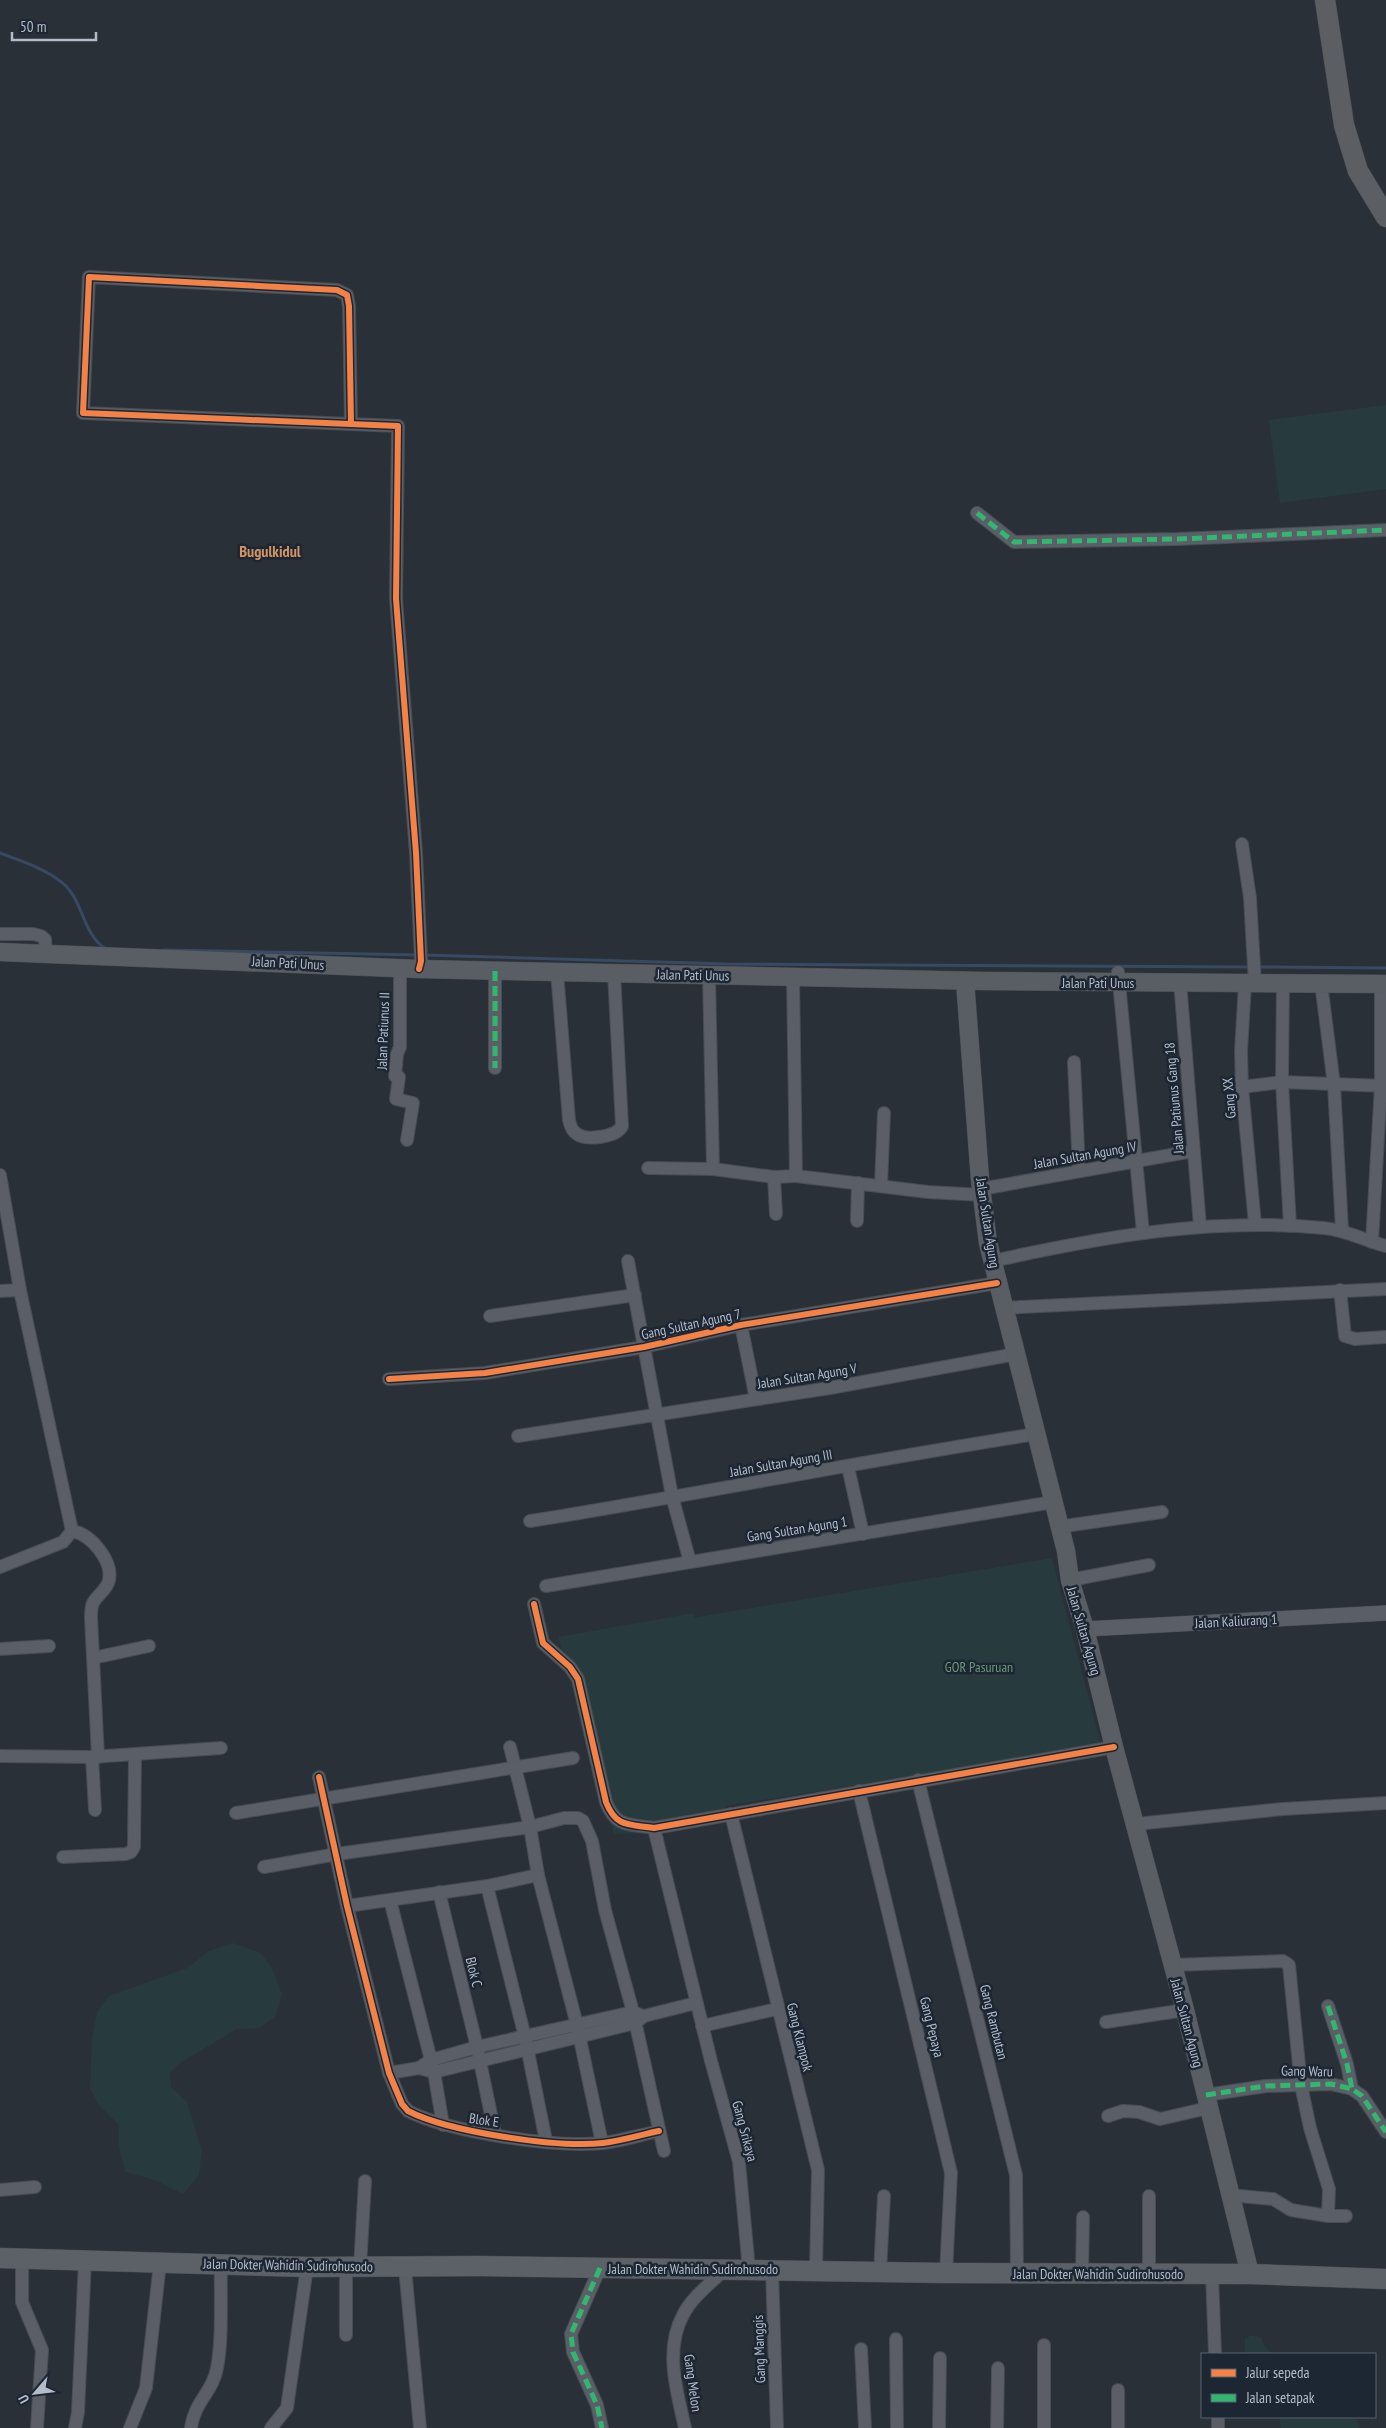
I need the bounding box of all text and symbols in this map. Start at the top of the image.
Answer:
scale bar [12,10,96,42]
text: 50 m [20,17,46,36]
district label: Bugulkidul [239,541,301,561]
street label: Jalan Pati Unus [250,952,325,974]
street label: Jalan Pati Unus [656,965,730,985]
street label: Jalan Pati Unus [1061,974,1135,992]
street label: Jalan Patiunus II [373,992,393,1071]
street label: Jalan Patiunus Gang 18 [1160,1042,1188,1155]
street label: Gang XX [1218,1077,1240,1119]
street label: Jalan Sultan Agung IV [1031,1137,1138,1173]
street label: Jalan Sultan Agung [972,1176,1004,1269]
street label: Gang Sultan Agung 7 [640,1305,742,1343]
street label: Jalan Sultan Agung V [755,1359,858,1393]
street label: Jalan Sultan Agung III [727,1445,834,1481]
street label: Gang Sultan Agung 1 [746,1512,848,1546]
street label: Jalan Sultan Agung [1062,1584,1105,1677]
street label: Jalan Kaliurang 1 [1193,1610,1278,1632]
park label: GOR Pasuruan [945,1658,1013,1676]
street label: Blok C [462,1955,487,1989]
street label: Jalan Sultan Agung [1166,1976,1208,2069]
street label: Gang Rambutan [976,1983,1012,2061]
street label: Gang Pepaya [916,1995,948,2059]
street label: Gang Klampok [783,2001,817,2074]
street label: Gang Waru [1281,2062,1333,2080]
street label: Gang Srikaya [728,2099,762,2163]
street label: Blok E [468,2109,500,2131]
street label: Jalan Dokter Wahidin Sudirohusodo [202,2255,373,2275]
street label: Jalan Dokter Wahidin Sudirohusodo [607,2260,778,2278]
street label: Jalan Dokter Wahidin Sudirohusodo [1012,2265,1183,2283]
street label: Gang Manggis [749,2314,769,2383]
street label: Gang Melon [680,2353,706,2413]
legend [1201,2353,1376,2418]
text: Jalur sepeda [1245,2363,1309,2382]
north arrow [10,2368,60,2418]
text: Jalan setapak [1245,2388,1315,2407]
text: U [14,2392,33,2407]

